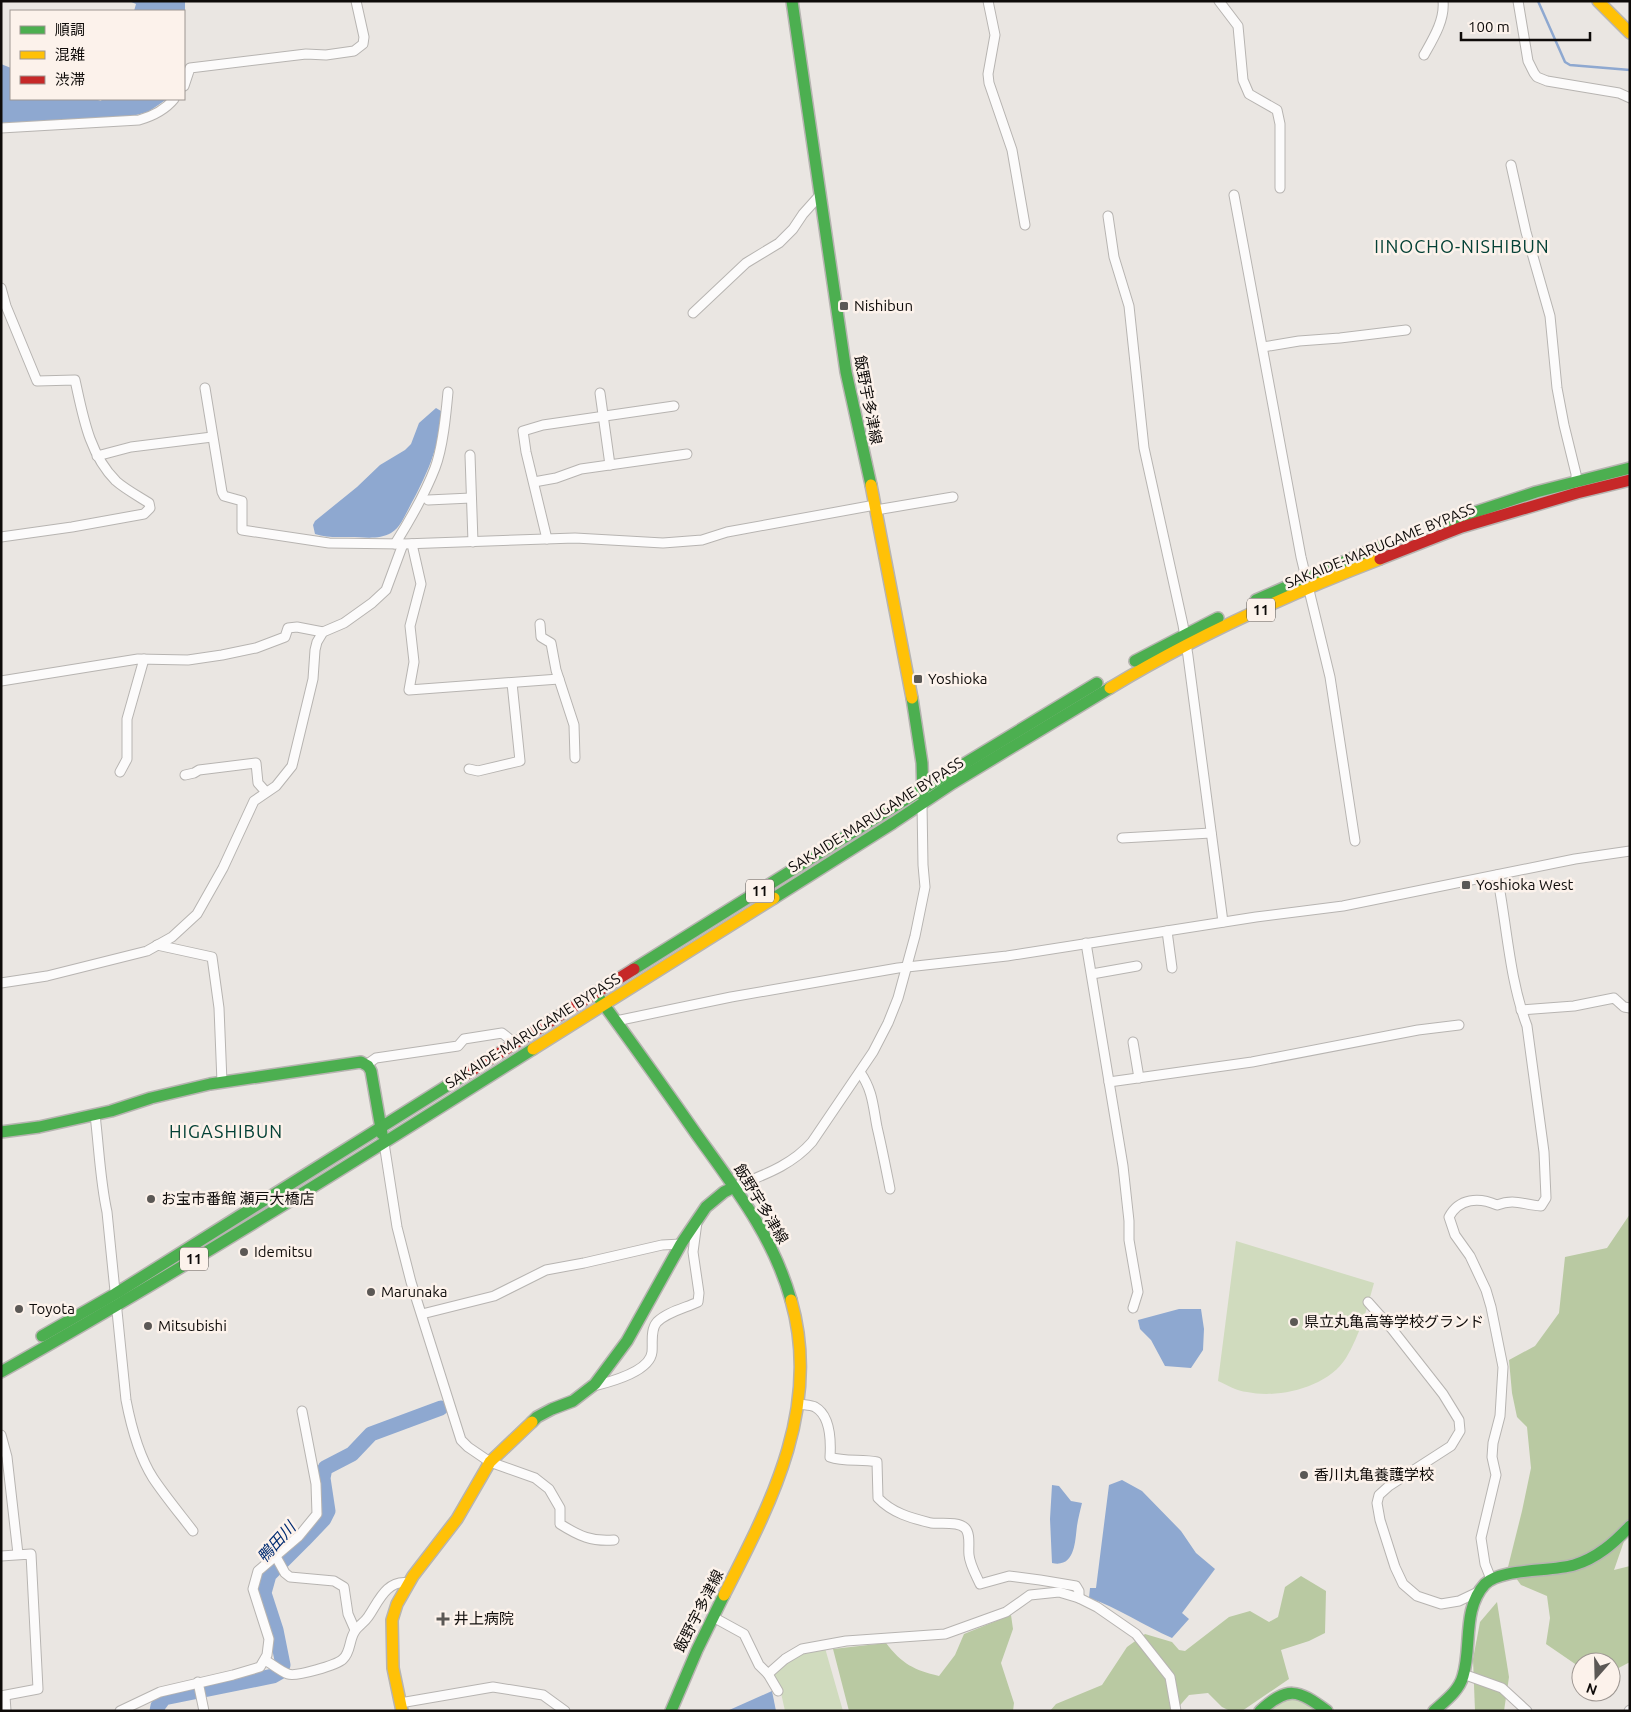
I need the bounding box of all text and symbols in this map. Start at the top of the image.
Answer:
legend [10,10,185,100]
scale bar [1461,10,1590,42]
text: 100 m [1468,18,1510,35]
text: 順調 [55,21,85,38]
text: 混雑 [55,46,85,63]
text: 渋滞 [55,71,85,88]
district label: IINOCHO-NISHIBUN [1374,236,1550,256]
place label: Nishibun [854,297,913,314]
marker: Nishibun [838,300,850,312]
street label: 飯野宇多津線 [852,354,885,446]
street label: SAKAIDE-MARUGAME BYPASS [1282,500,1477,591]
road number: 11 [1247,598,1275,622]
place label: Yoshioka [928,670,988,687]
marker: Yoshioka [912,673,924,685]
street label: SAKAIDE-MARUGAME BYPASS [785,753,966,876]
place label: Yoshioka West [1476,876,1573,893]
road number: 11 [746,879,774,902]
marker: Yoshioka West [1460,879,1472,891]
street label: SAKAIDE-MARUGAME BYPASS [442,969,623,1092]
district label: HIGASHIBUN [169,1121,283,1141]
street label: 飯野宇多津線 [731,1161,792,1247]
place label: お宝市番館 瀬戸大橋店 [161,1190,314,1207]
marker: お宝市番館 瀬戸大橋店 [145,1193,157,1205]
place label: Idemitsu [254,1243,312,1260]
marker: Idemitsu [238,1246,250,1258]
road number: 11 [180,1248,208,1270]
place label: Marunaka [381,1283,448,1300]
marker: Marunaka [365,1286,377,1298]
place label: Toyota [29,1300,75,1317]
marker: Toyota [13,1303,25,1315]
place label: 県立丸亀高等学校グランド [1304,1313,1484,1330]
marker: 県立丸亀高等学校グランド [1288,1316,1300,1328]
place label: Mitsubishi [158,1317,227,1334]
marker: Mitsubishi [142,1320,154,1332]
place label: 香川丸亀養護学校 [1314,1466,1434,1483]
marker: 香川丸亀養護学校 [1298,1469,1310,1481]
water label: 鴨田川 [253,1517,300,1566]
street label: 飯野宇多津線 [671,1567,727,1655]
place label: 井上病院 [454,1610,514,1627]
marker: 井上病院 [436,1612,450,1626]
north arrow [1571,1652,1621,1702]
text: N [1584,1680,1599,1699]

